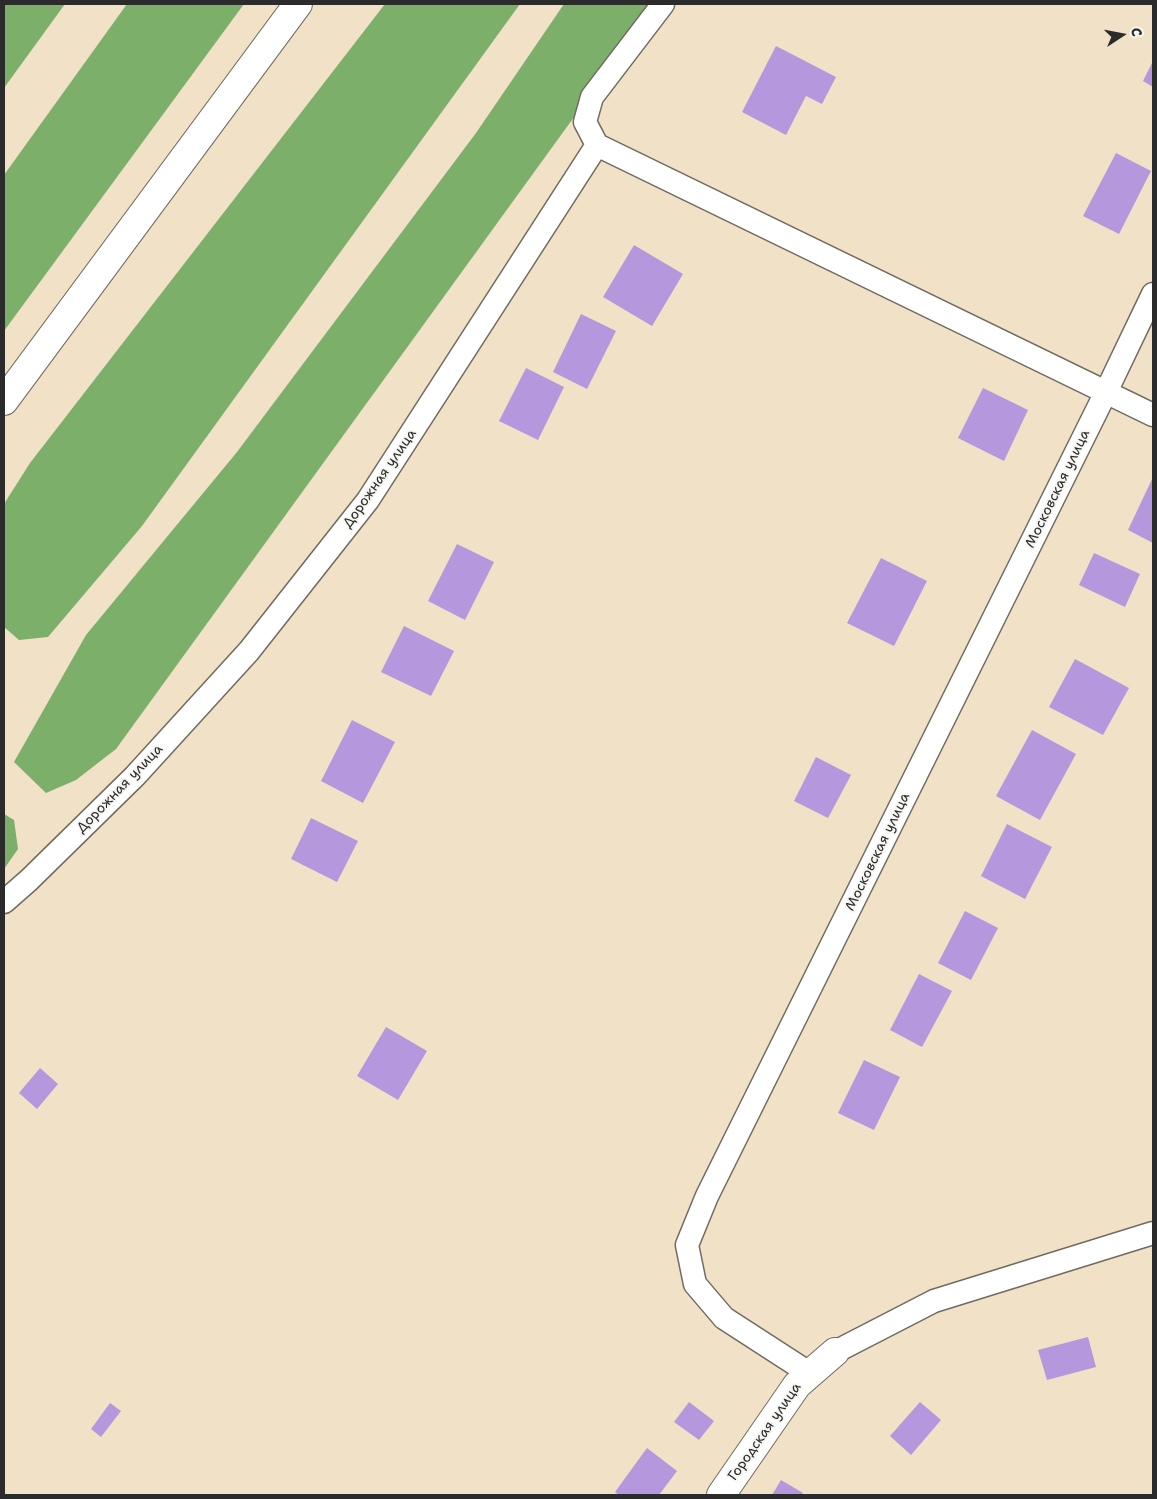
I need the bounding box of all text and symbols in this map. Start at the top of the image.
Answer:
north arrow [1097,10,1147,60]
text: С [1127,26,1146,38]
street label: Дорожная улица [340,426,420,532]
street label: Московская улица [1022,427,1094,551]
street label: Дорожная улица [73,741,167,837]
street label: Московская улица [842,790,914,914]
street label: Городская улица [725,1380,805,1484]

